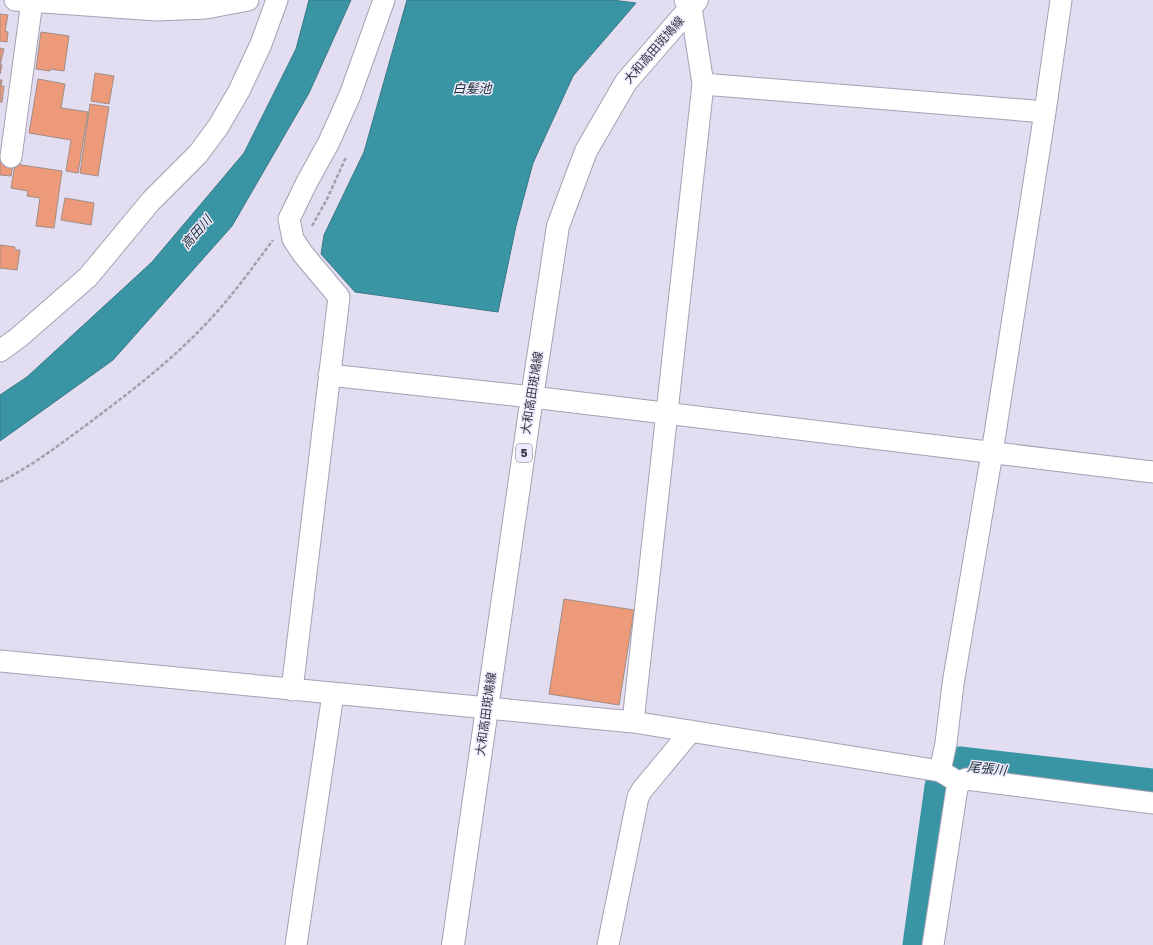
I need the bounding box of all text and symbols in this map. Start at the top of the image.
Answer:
street label: 大和高田斑鳩線 [620,13,687,86]
water label: 白髪池 [452,80,493,96]
water label: 高田川 [177,211,216,252]
street label: 大和高田斑鳩線 [518,350,545,436]
road number: 5 [516,444,532,462]
street label: 大和高田斑鳩線 [472,671,499,757]
water label: 尾張川 [967,758,1009,778]

